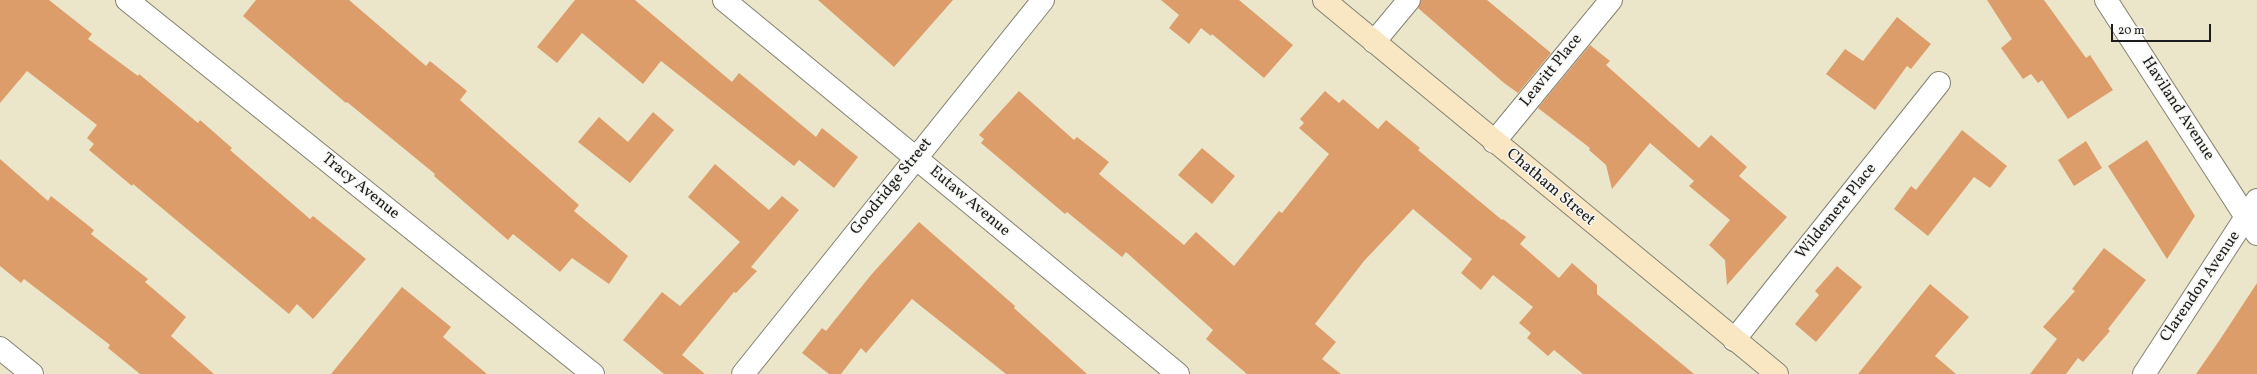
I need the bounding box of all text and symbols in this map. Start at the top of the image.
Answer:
scale bar [2113,16,2213,42]
text: 20 m [2118,23,2145,39]
street label: Leavitt Place [1517,31,1587,111]
street label: Haviland Avenue [2136,54,2218,164]
street label: Goodridge Street [847,135,937,239]
street label: Chatham Street [1502,145,1598,231]
street label: Tracy Avenue [317,150,403,224]
street label: Wildemere Place [1792,160,1882,264]
street label: Eutaw Avenue [925,163,1013,241]
street label: Clarendon Avenue [2157,228,2245,346]

